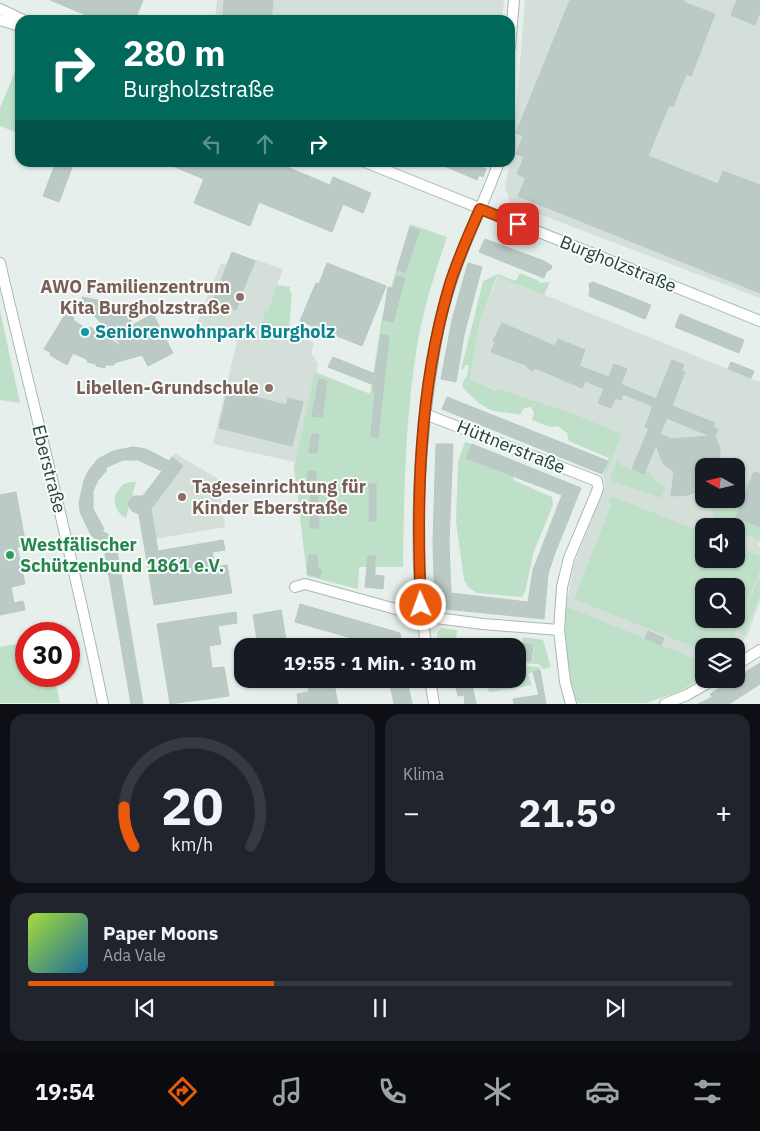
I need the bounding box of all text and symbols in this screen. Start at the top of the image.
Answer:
text: 280 m [123,30,226,76]
icon: right [40,35,105,100]
text: Burgholzstraße [123,74,274,103]
icon: left [198,130,226,158]
icon: ahead [251,130,279,158]
icon: right [304,130,332,158]
pin [497,203,539,245]
icon: arrive [504,210,532,238]
street label: Burgholzstraße [557,230,680,297]
place label: AWO Familienzentrum Kita Burgholzstraße [40,275,230,319]
marker: AWO Familienzentrum Kita Burgholzstraße [234,291,246,303]
place label: Seniorenwohnpark Burgholz [95,320,335,343]
marker: Seniorenwohnpark Burgholz [79,326,91,338]
place label: Libellen-Grundschule [76,376,259,399]
marker: Libellen-Grundschule [263,382,275,394]
street label: Hüttnerstraße [454,414,569,479]
street label: Eberstraße [27,422,72,515]
north arrow [695,458,745,508]
map controls [695,458,745,688]
place label: Tageseinrichtung für Kinder Eberstraße [192,475,366,519]
marker: Tageseinrichtung für Kinder Eberstraße [176,491,188,503]
button: sound [695,518,745,568]
place label: Westfälischer Schützenbund 1861 e.V. [20,533,224,577]
marker: Westfälischer Schützenbund 1861 e.V. [4,549,16,561]
position arrow [394,578,446,630]
button: search [695,578,745,628]
speed limit sign: 30 [15,622,80,687]
button: layers [695,638,745,688]
text: 19:55 · 1 Min. · 310 m [283,651,477,675]
text: Klima [403,764,444,784]
text: 20 [161,772,224,839]
text: 21.5° [518,788,617,837]
text: − [403,794,420,831]
text: + [715,794,732,831]
text: km/h [172,833,214,856]
text: Paper Moons [103,921,218,945]
text: Ada Vale [103,945,166,965]
icon: previous [131,994,159,1022]
icon: pause [366,994,394,1022]
icon: next [601,994,629,1022]
icon: directions [165,1074,200,1109]
icon: music [270,1074,305,1109]
icon: phone [375,1074,410,1109]
icon: climate [480,1074,515,1109]
icon: car [585,1074,620,1109]
icon: filters [690,1074,725,1109]
text: 19:54 [35,1077,95,1106]

